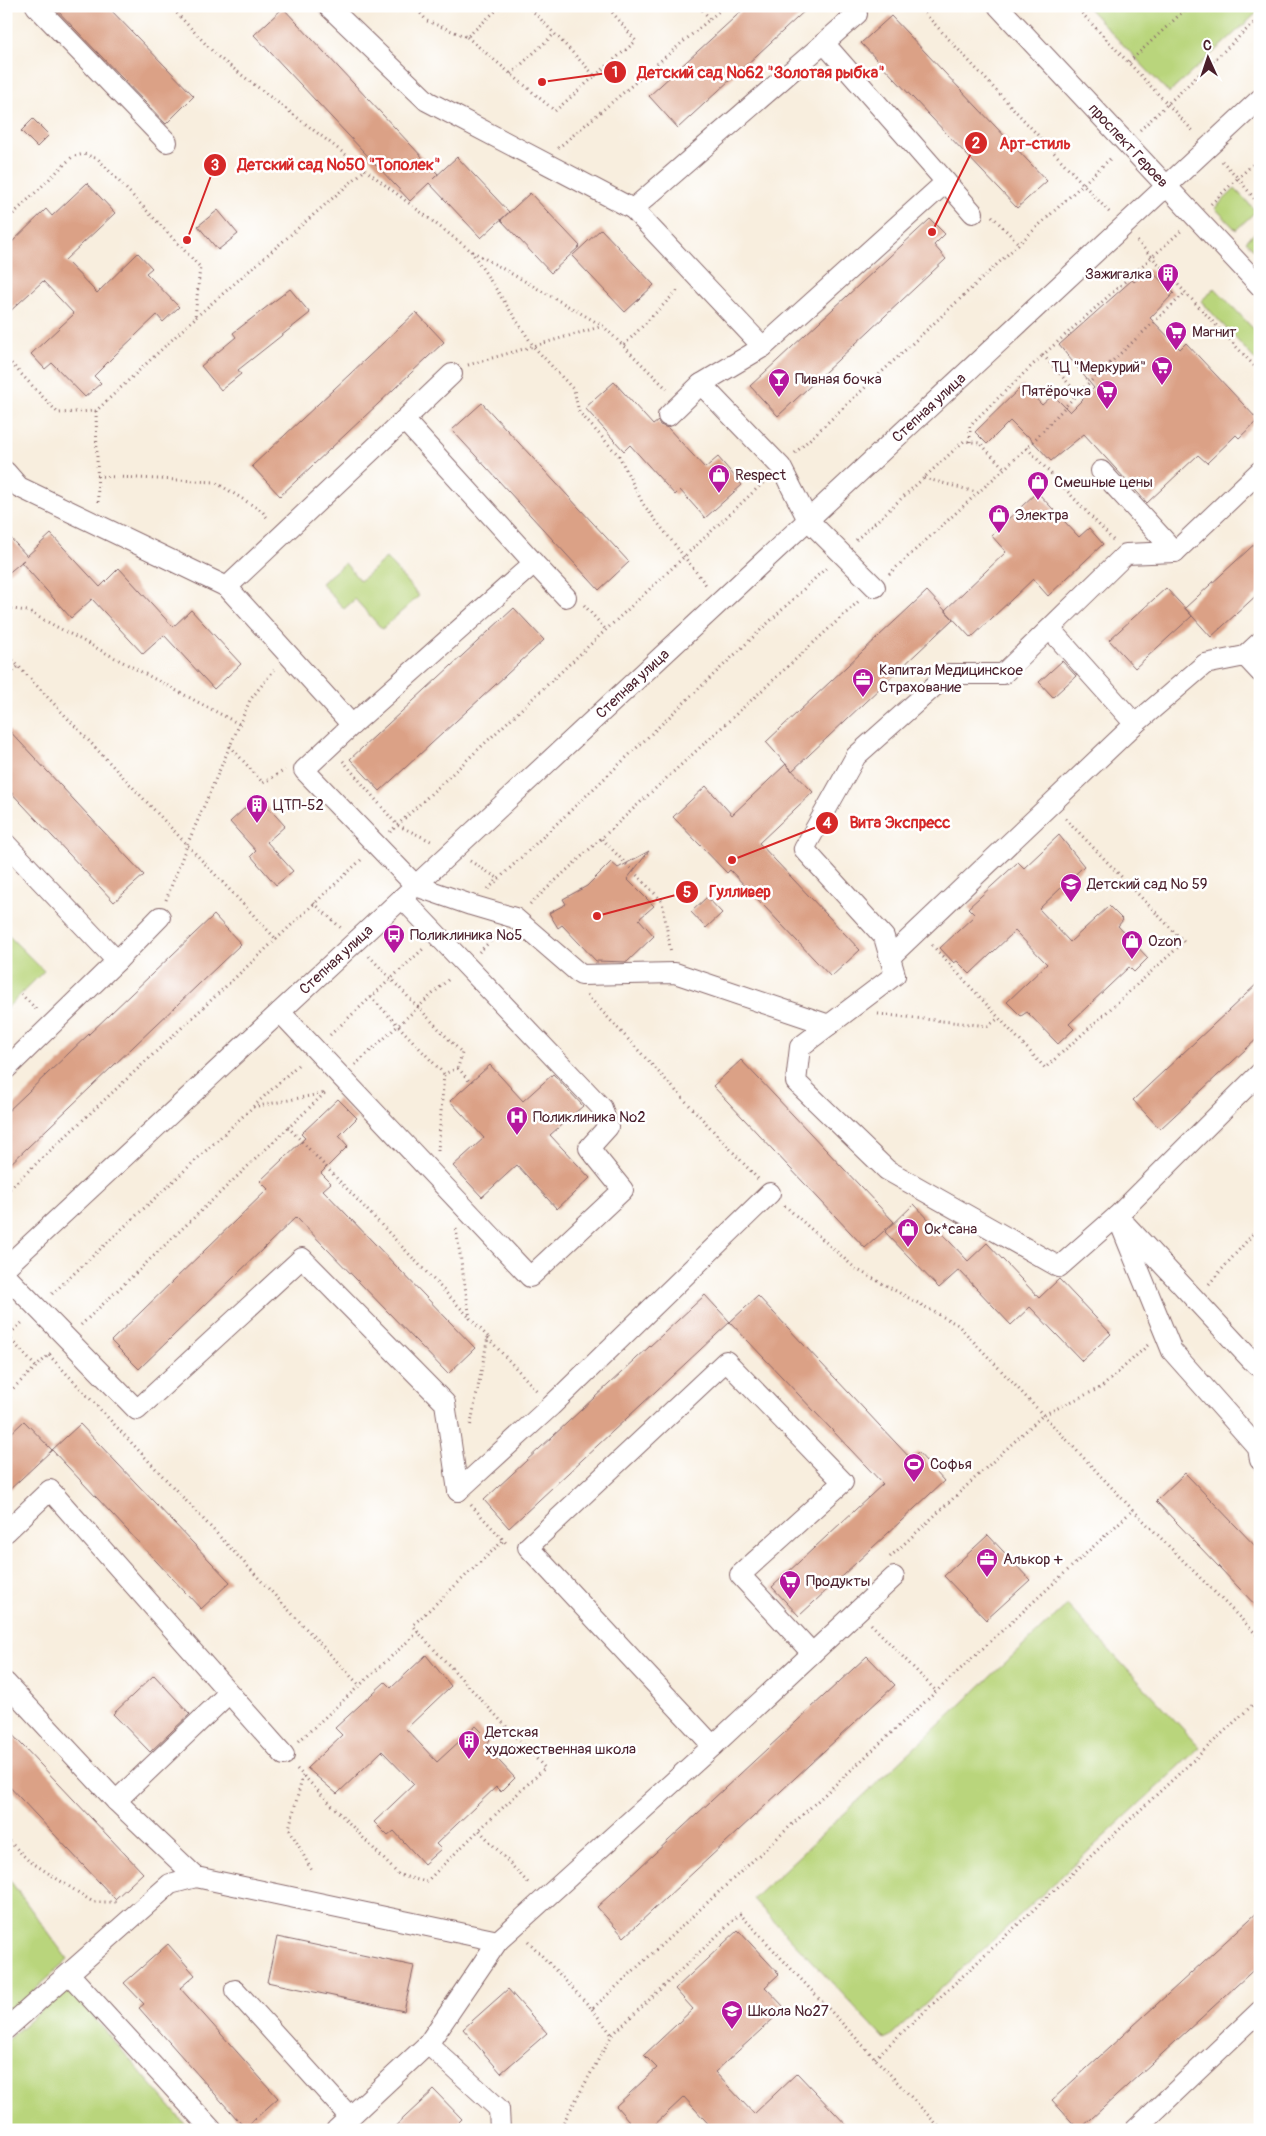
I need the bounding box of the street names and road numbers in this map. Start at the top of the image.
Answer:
street label: проспект Героев [1084,100,1172,192]
street label: Степная улица [888,369,970,447]
street label: Степная улица [592,645,674,723]
street label: Степная улица [295,921,377,999]

